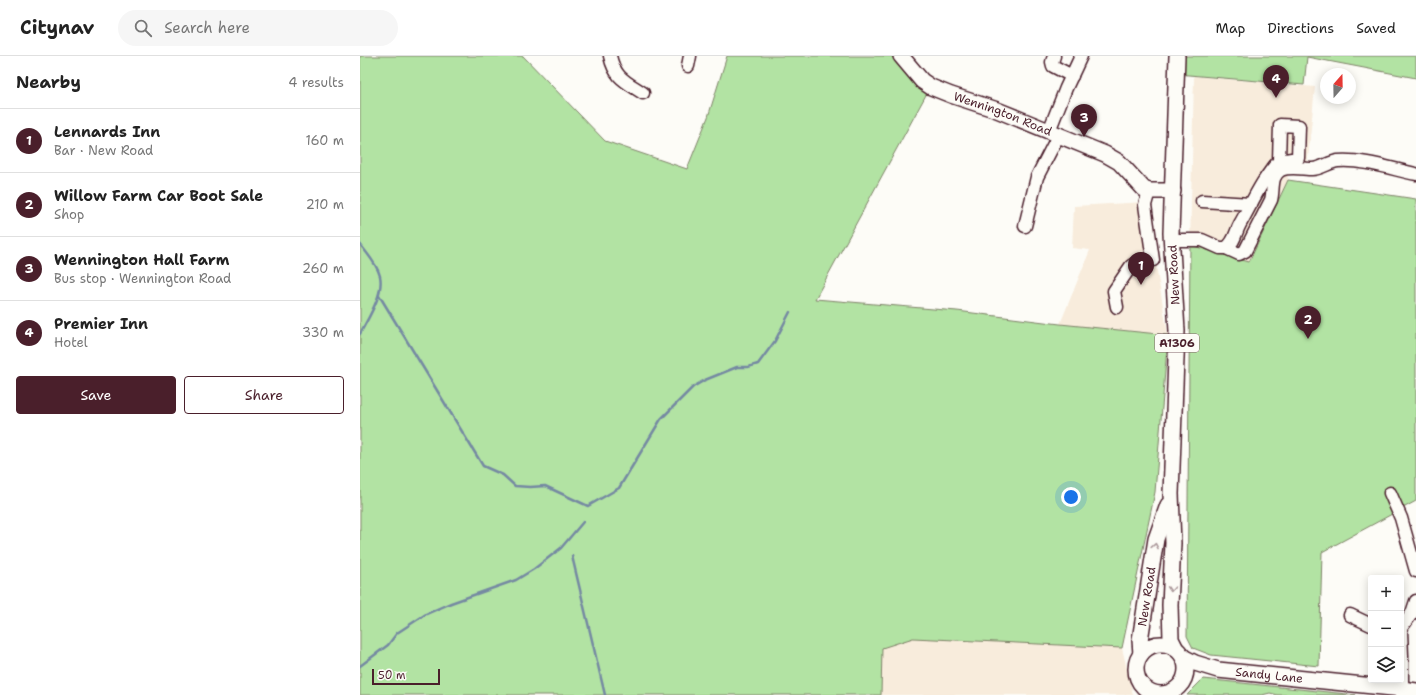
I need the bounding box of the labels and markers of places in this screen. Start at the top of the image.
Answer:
pin: 4 [1263,65,1289,98]
pin: 3 [1071,104,1097,137]
pin: 1 [1128,252,1154,285]
pin: 2 [1295,306,1321,339]

